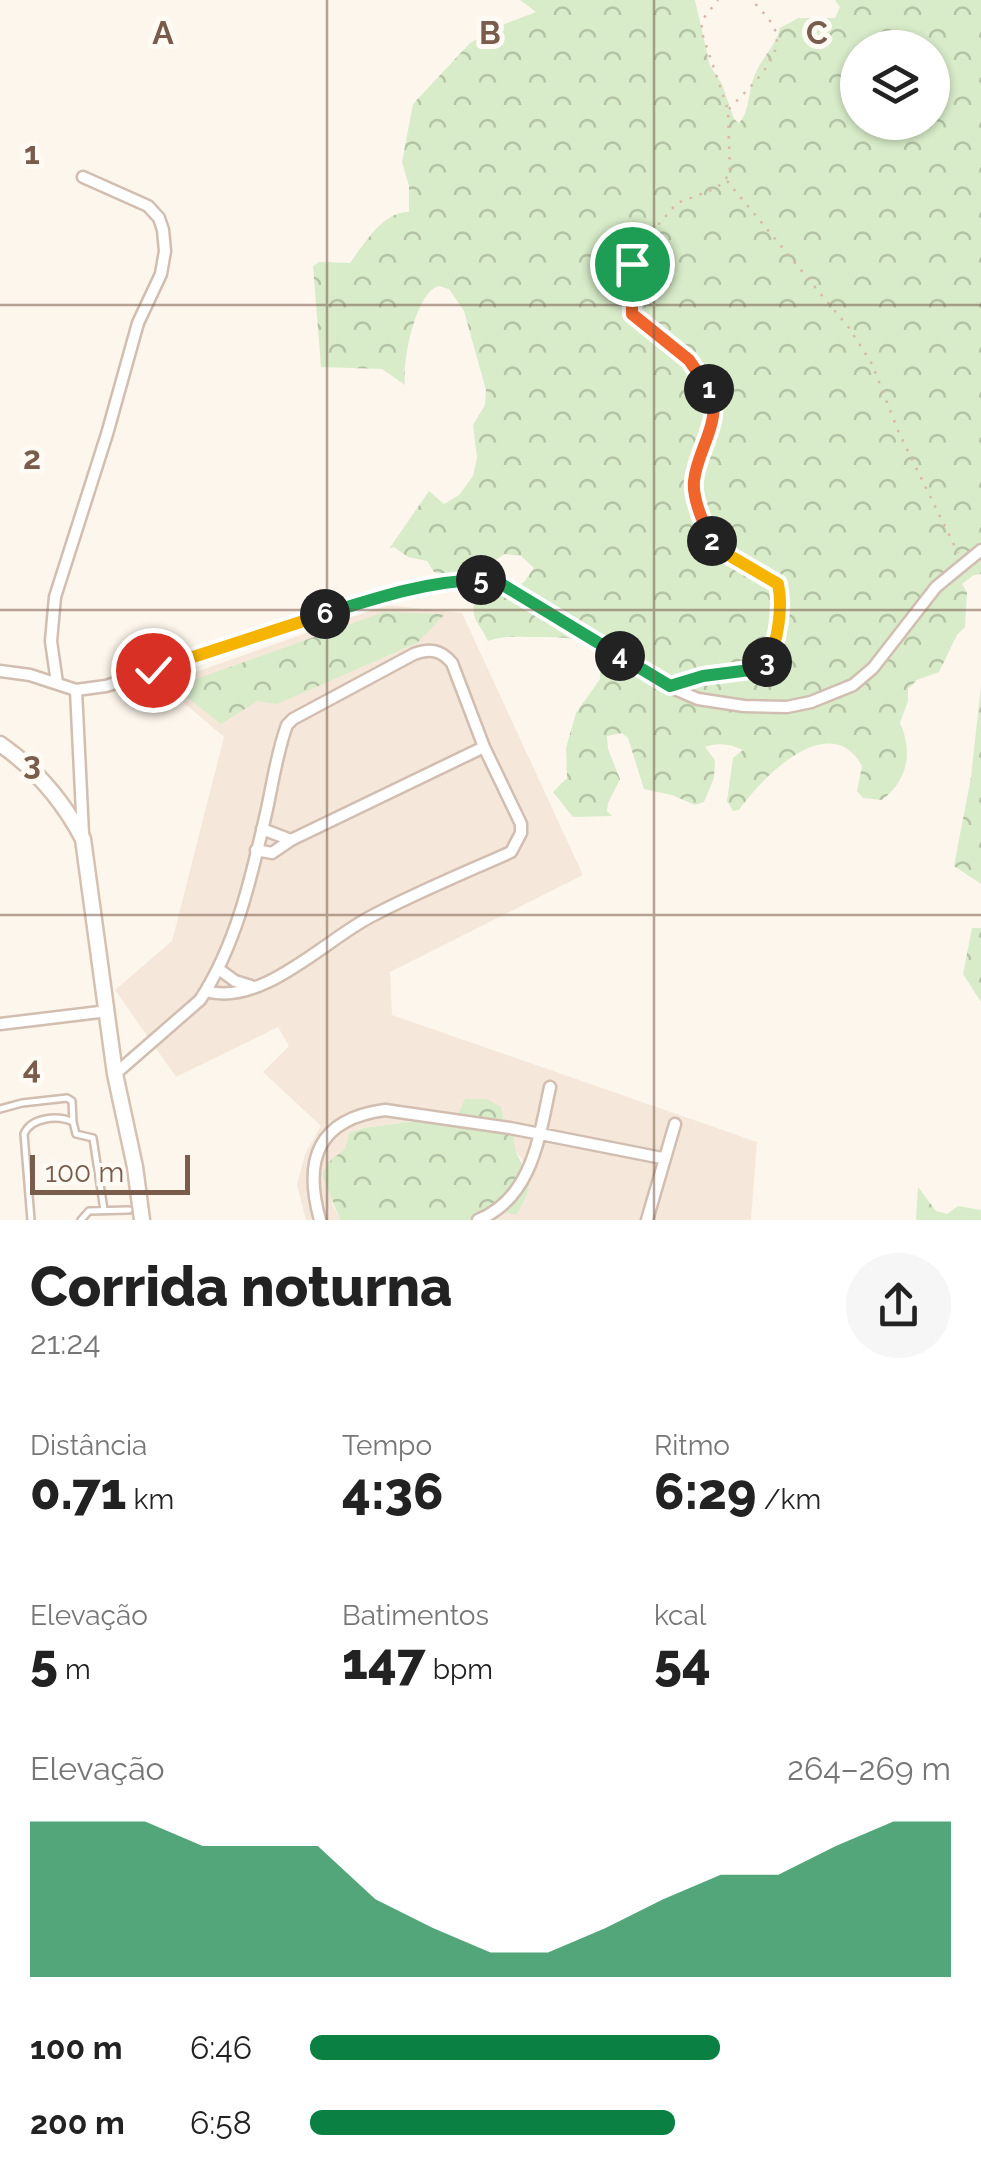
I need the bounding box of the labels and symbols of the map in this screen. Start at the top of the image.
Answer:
text: A [152,14,174,51]
text: B [479,14,501,51]
text: C [806,14,828,51]
text: 1 [24,134,40,171]
pin [590,222,675,307]
pin: 1 [684,364,734,414]
text: 2 [23,439,41,476]
pin: 2 [687,516,737,566]
pin: 5 [456,555,506,605]
pin: 6 [300,589,350,639]
pin [111,628,196,713]
pin: 4 [595,631,645,681]
pin: 3 [742,637,792,687]
text: 3 [23,744,41,781]
text: 4 [23,1049,41,1086]
scale bar [30,1150,190,1194]

